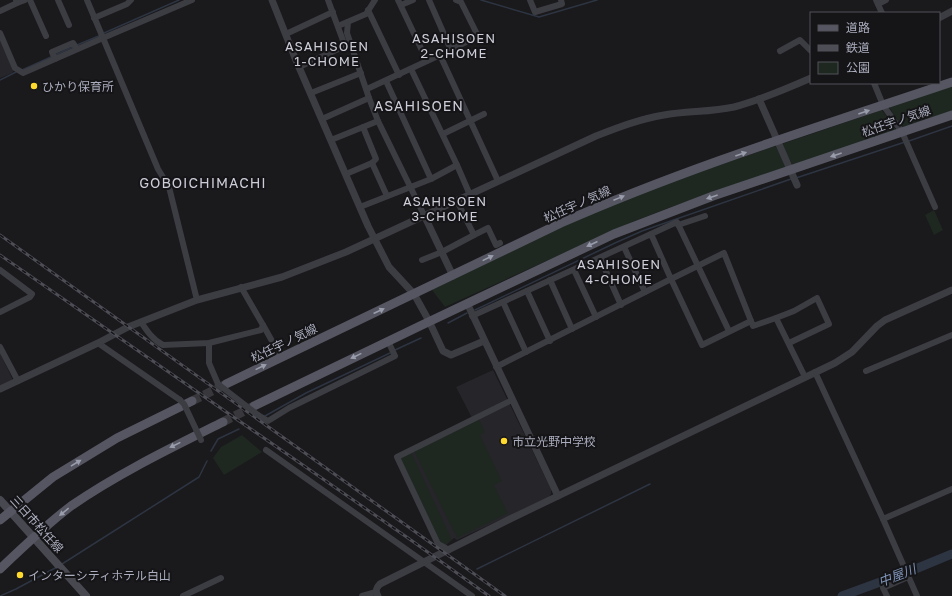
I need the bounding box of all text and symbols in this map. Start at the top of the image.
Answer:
legend [810,12,940,84]
text: 道路 [846,20,870,35]
district label: ASAHISOEN 2-CHOME [412,30,496,61]
district label: ASAHISOEN 1-CHOME [285,38,369,69]
text: 鉄道 [846,40,870,55]
text: 公園 [846,60,870,75]
place label: ひかり保育所 [42,79,114,94]
marker: ひかり保育所 [29,81,39,91]
district label: ASAHISOEN [374,97,464,114]
street label: 松任宇ノ気線 [860,102,932,140]
one-way arrow [858,109,870,115]
one-way arrow [735,150,747,156]
one-way arrow [829,152,841,158]
district label: GOBOICHIMACHI [139,174,267,191]
street label: 松任宇ノ気線 [541,183,613,225]
district label: ASAHISOEN 3-CHOME [403,193,487,224]
one-way arrow [706,194,718,200]
one-way arrow [613,195,624,201]
one-way arrow [586,241,597,247]
one-way arrow [482,255,494,262]
district label: ASAHISOEN 4-CHOME [577,256,661,287]
one-way arrow [373,308,384,314]
street label: 松任宇ノ気線 [248,320,320,366]
one-way arrow [350,353,362,359]
one-way arrow [255,364,267,370]
place label: 市立光野中学校 [512,434,596,449]
marker: 市立光野中学校 [499,436,509,446]
one-way arrow [169,442,181,448]
one-way arrow [70,460,82,467]
street label: 三日市松任線 [7,492,67,556]
one-way arrow [58,508,69,517]
water label: 中屋川 [876,560,920,589]
place label: インターシティホテル白山 [28,568,171,583]
marker: インターシティホテル白山 [15,570,25,580]

